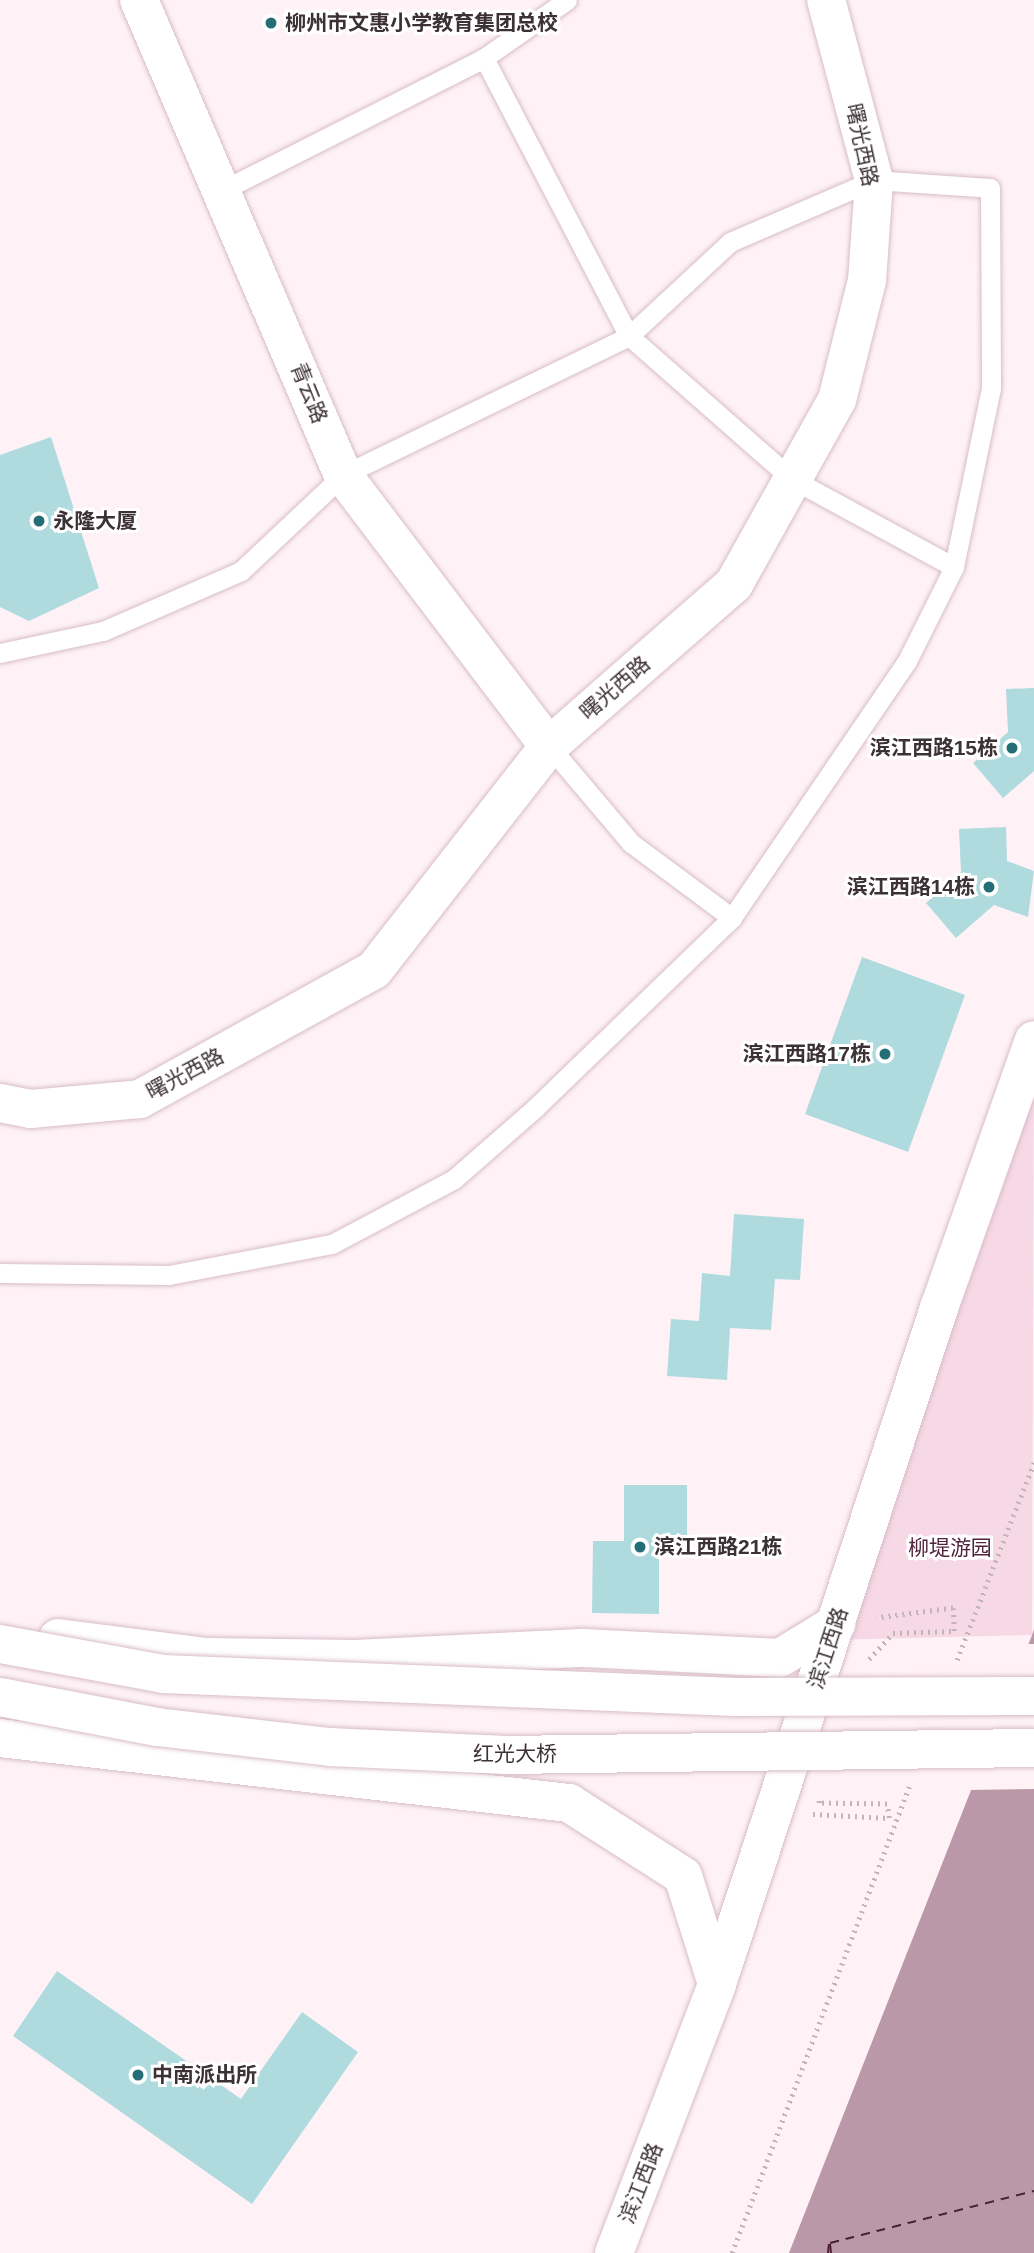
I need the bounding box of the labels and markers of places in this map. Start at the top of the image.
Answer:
place label: 柳州市文惠小学教育集团总校 [285,10,558,36]
marker: 柳州市文惠小学教育集团总校 [263,15,279,31]
place label: 永隆大厦 [53,508,137,534]
marker: 永隆大厦 [31,513,47,529]
place label: 滨江西路15栋 [870,735,998,761]
marker: 滨江西路15栋 [1004,740,1020,756]
place label: 滨江西路14栋 [847,874,975,900]
marker: 滨江西路14栋 [981,879,997,895]
place label: 滨江西路17栋 [743,1041,871,1067]
marker: 滨江西路17栋 [877,1046,893,1062]
place label: 滨江西路21栋 [654,1534,782,1560]
marker: 滨江西路21栋 [632,1539,648,1555]
place label: 中南派出所 [152,2062,257,2088]
marker: 中南派出所 [130,2067,146,2083]

